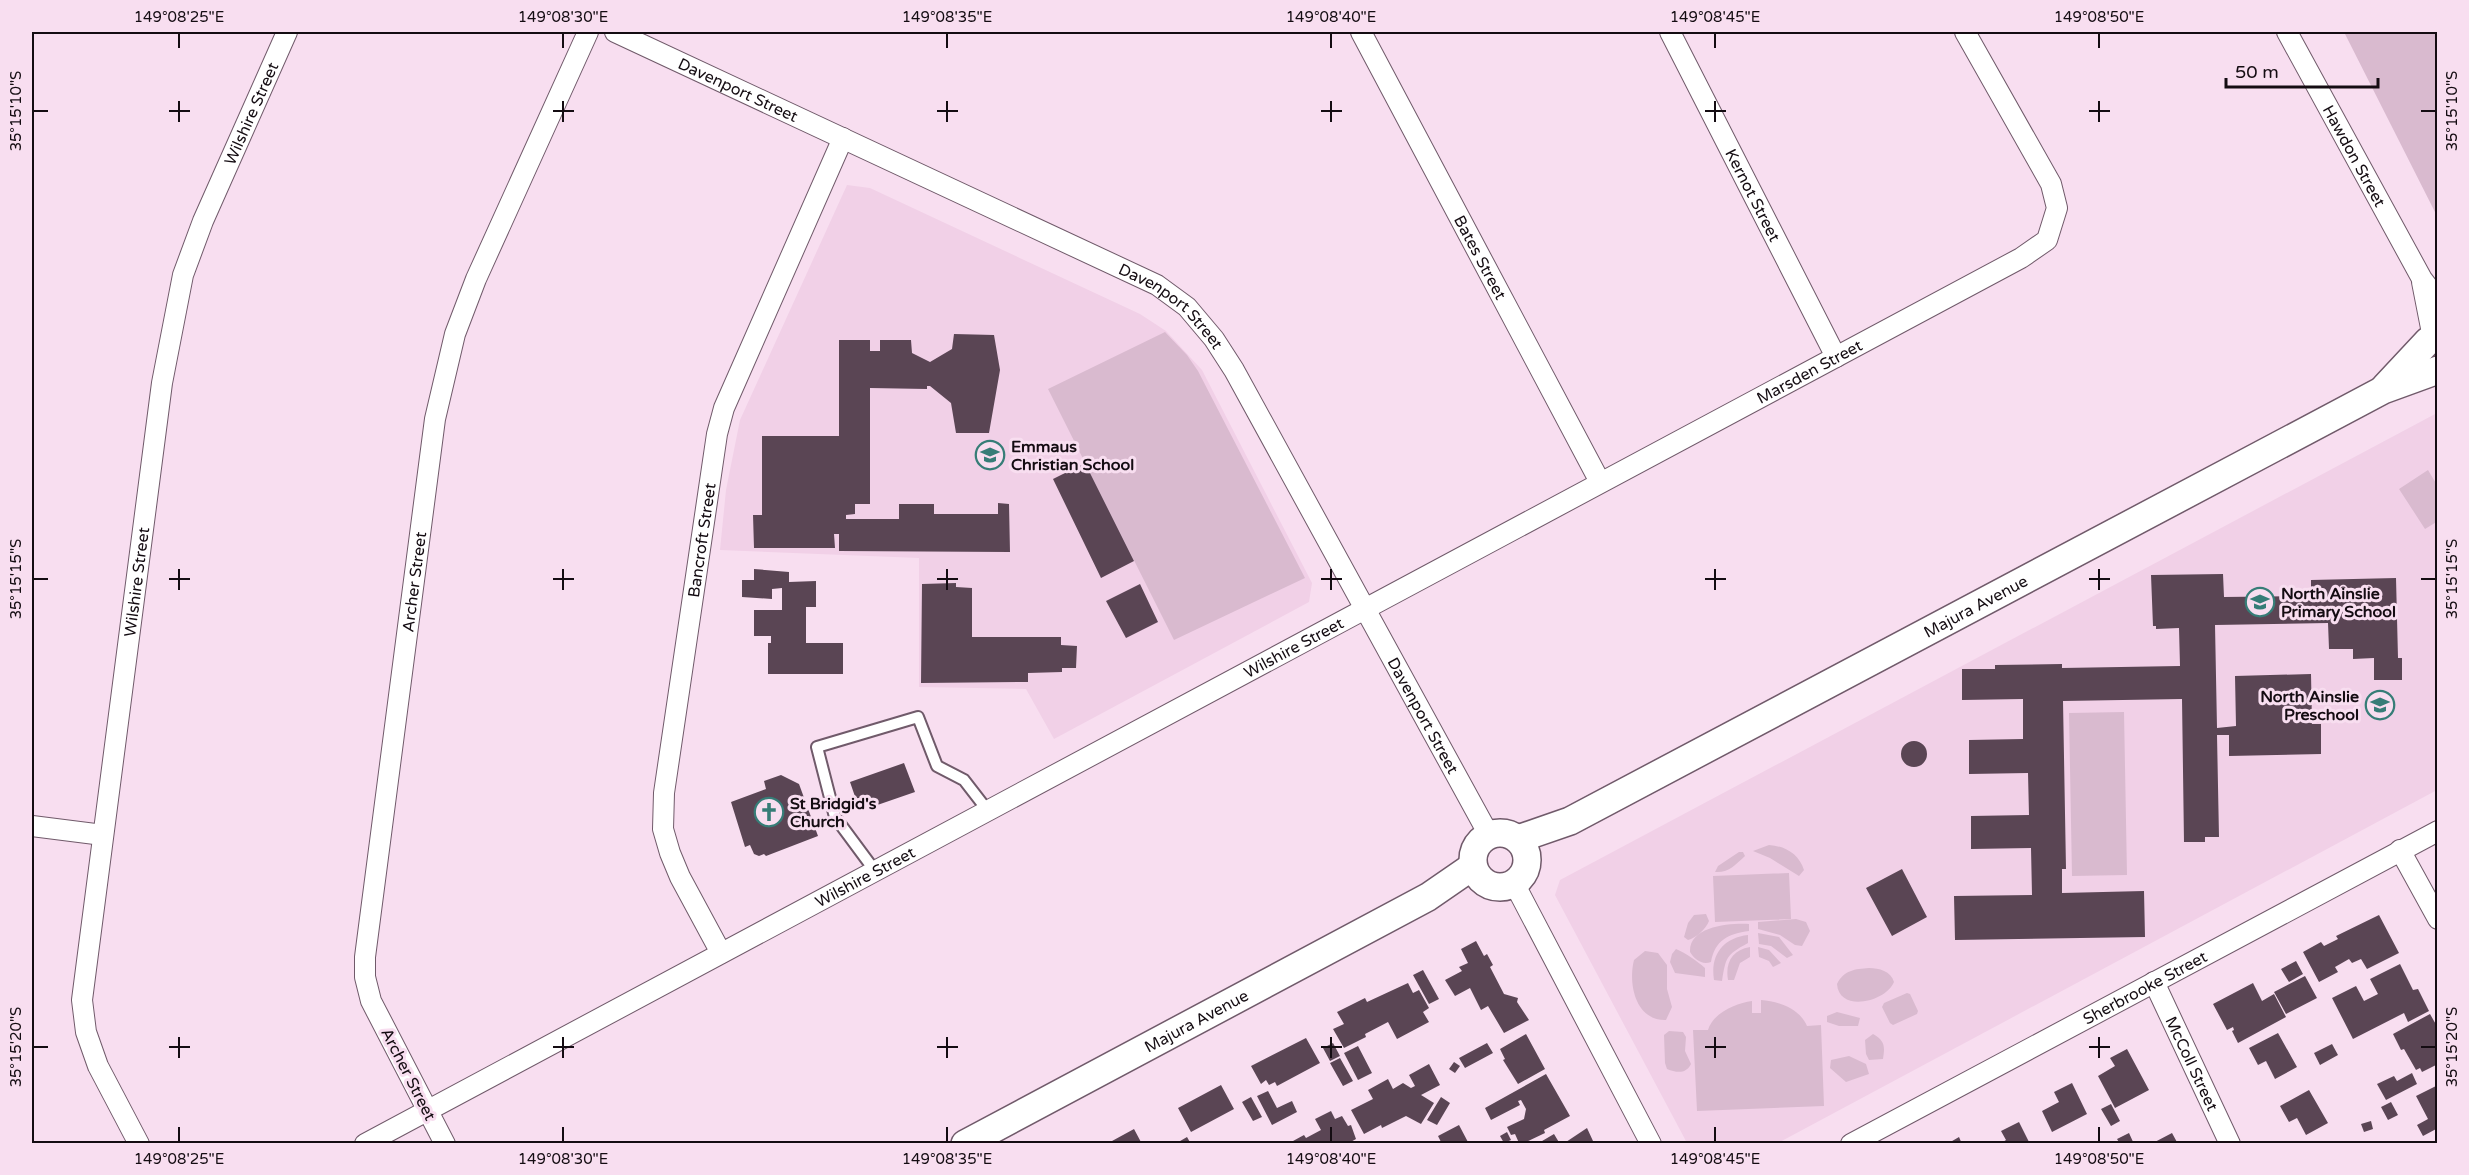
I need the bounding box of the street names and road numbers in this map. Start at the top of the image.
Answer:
street label: Davenport Street [675,54,801,127]
street label: Wilshire Street [220,59,283,168]
street label: Hawdon Street [2318,102,2390,211]
street label: Kernot Street [1720,146,1784,245]
street label: Bates Street [1449,212,1510,303]
street label: Davenport Street [1115,259,1227,353]
street label: Marsden Street [1753,336,1866,409]
street label: Bancroft Street [684,481,721,599]
street label: Wilshire Street [120,526,154,638]
street label: Archer Street [398,531,431,633]
street label: Majura Avenue [1921,571,2031,643]
street label: Wilshire Street [1241,613,1347,683]
street label: Davenport Street [1383,654,1463,778]
street label: Wilshire Street [812,843,919,912]
street label: Sherbrooke Street [2080,947,2211,1029]
street label: Majura Avenue [1141,986,1252,1057]
street label: McColl Street [2161,1013,2222,1114]
street label: Archer Street [376,1025,440,1124]

